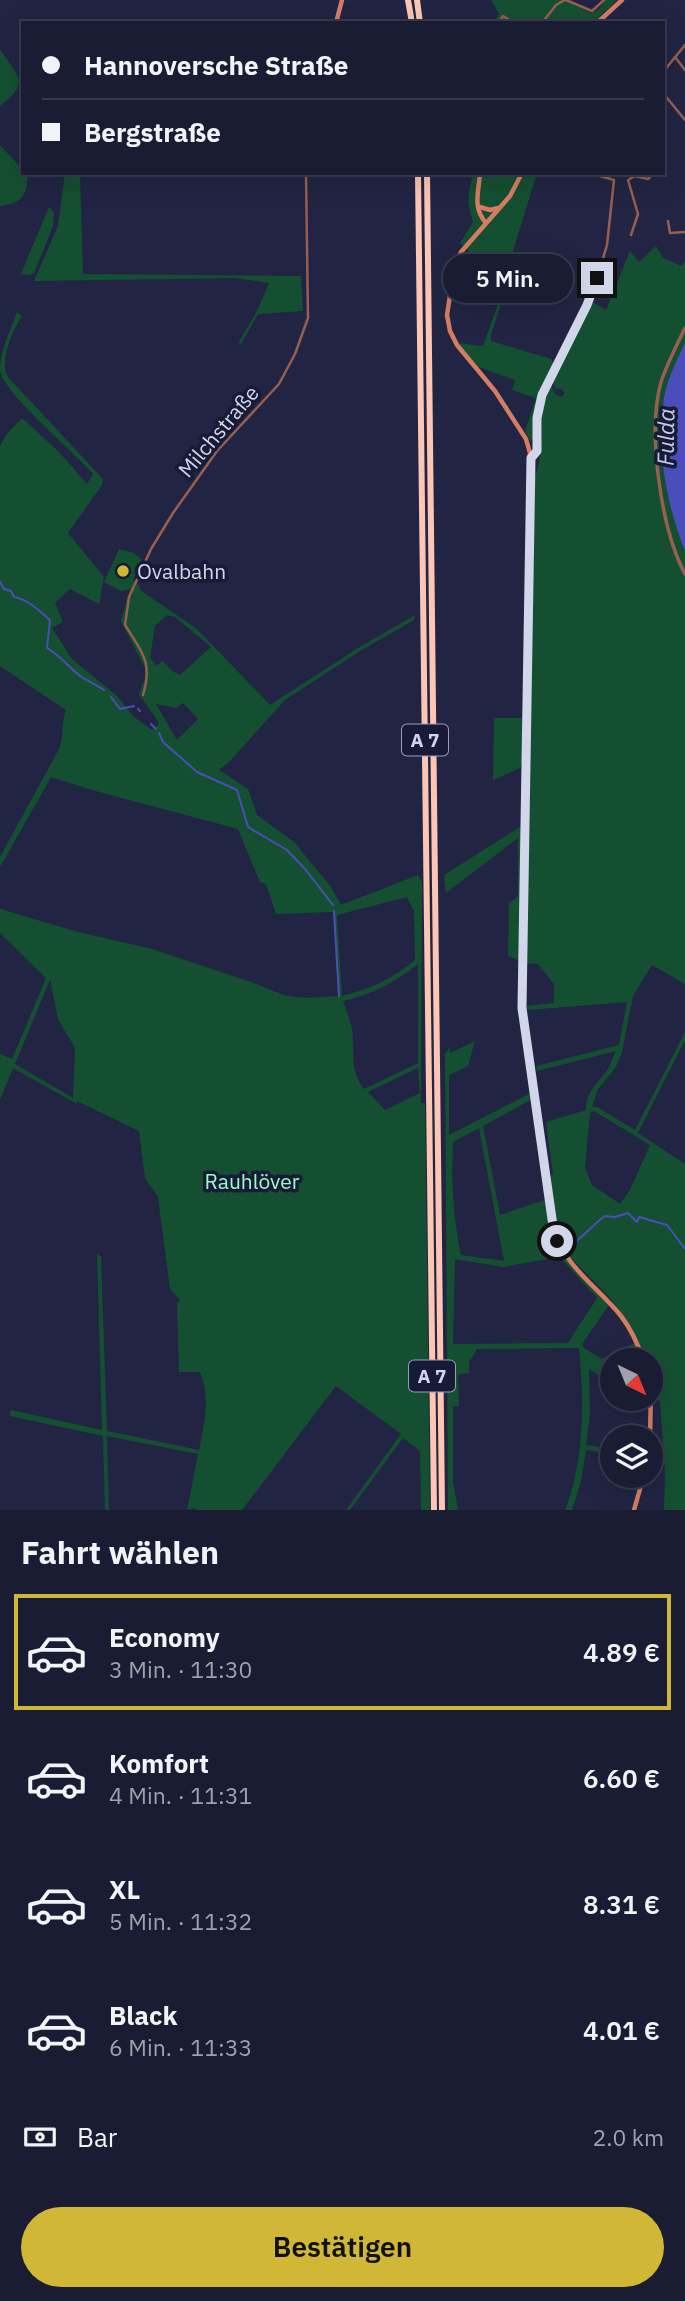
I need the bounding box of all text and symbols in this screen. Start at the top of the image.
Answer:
text: Hannoversche Straße [84,48,348,82]
text: Bergstraße [84,115,221,149]
callout: 5 Min. [443,254,572,302]
route end [581,262,613,294]
text: 5 Min. [476,263,540,293]
street label: Milchstraße [171,379,265,483]
water label: Fulda [649,408,681,466]
place label: Ovalbahn [137,557,226,585]
marker: Ovalbahn [115,563,131,579]
road number: A 7 [402,724,448,755]
park label: Rauhlöver [204,1167,300,1195]
route start [541,1225,573,1257]
north arrow [600,1348,663,1410]
map controls [600,1348,663,1488]
road number: A 7 [409,1360,455,1392]
button: layers [600,1425,663,1488]
text: Fahrt wählen [21,1531,219,1573]
text: Economy [109,1620,220,1654]
icon: car [25,1621,88,1684]
text: 4.89 € [583,1635,660,1669]
text: 3 Min. · 11:30 [109,1654,252,1684]
text: Komfort [109,1746,209,1780]
icon: car [25,1747,88,1810]
text: 6.60 € [583,1761,660,1795]
text: 4 Min. · 11:31 [109,1780,252,1810]
text: XL [109,1872,140,1906]
icon: car [25,1873,88,1936]
text: 8.31 € [583,1887,660,1921]
text: 5 Min. · 11:32 [109,1906,252,1936]
text: Black [109,1998,177,2032]
icon: car [25,1999,88,2062]
text: 4.01 € [583,2013,660,2047]
text: 6 Min. · 11:33 [109,2032,252,2062]
icon: cash [21,2118,59,2156]
text: Bar [77,2120,117,2154]
text: 2.0 km [593,2122,664,2152]
button: Bestätigen [21,2207,664,2287]

